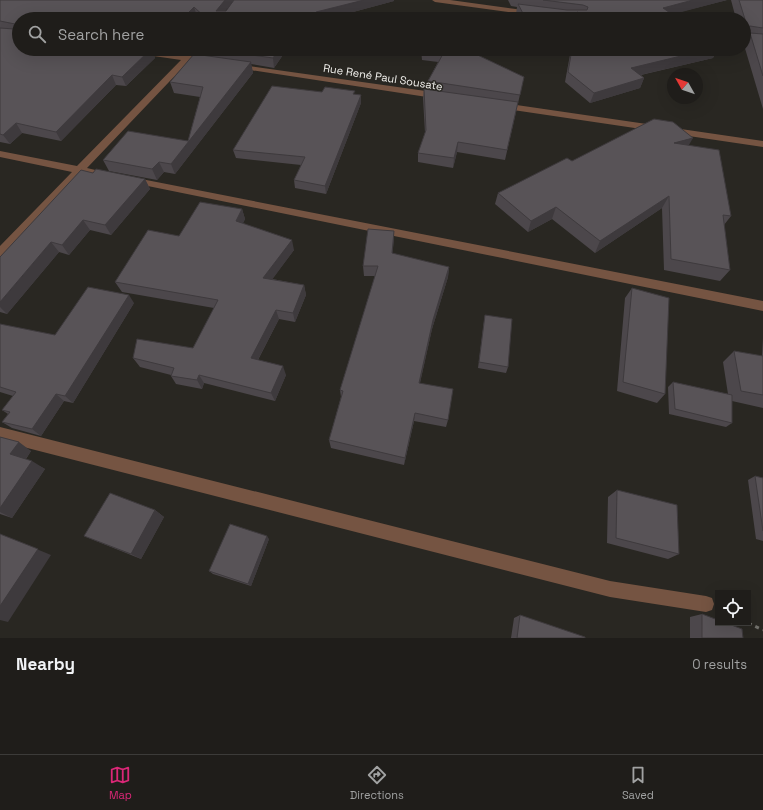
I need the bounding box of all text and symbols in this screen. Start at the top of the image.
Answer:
search box [12,12,751,56]
icon: search [26,23,48,45]
text: Search here [58,25,144,44]
street label: Rue René Paul Sousate [322,61,444,93]
north arrow [667,68,703,104]
map controls [715,590,751,626]
button: locate [715,590,751,626]
text: Nearby [16,653,75,675]
text: 0 results [692,656,747,673]
tab: Map [109,764,132,802]
tab: Directions [350,764,404,802]
tab: Saved [622,764,654,802]

